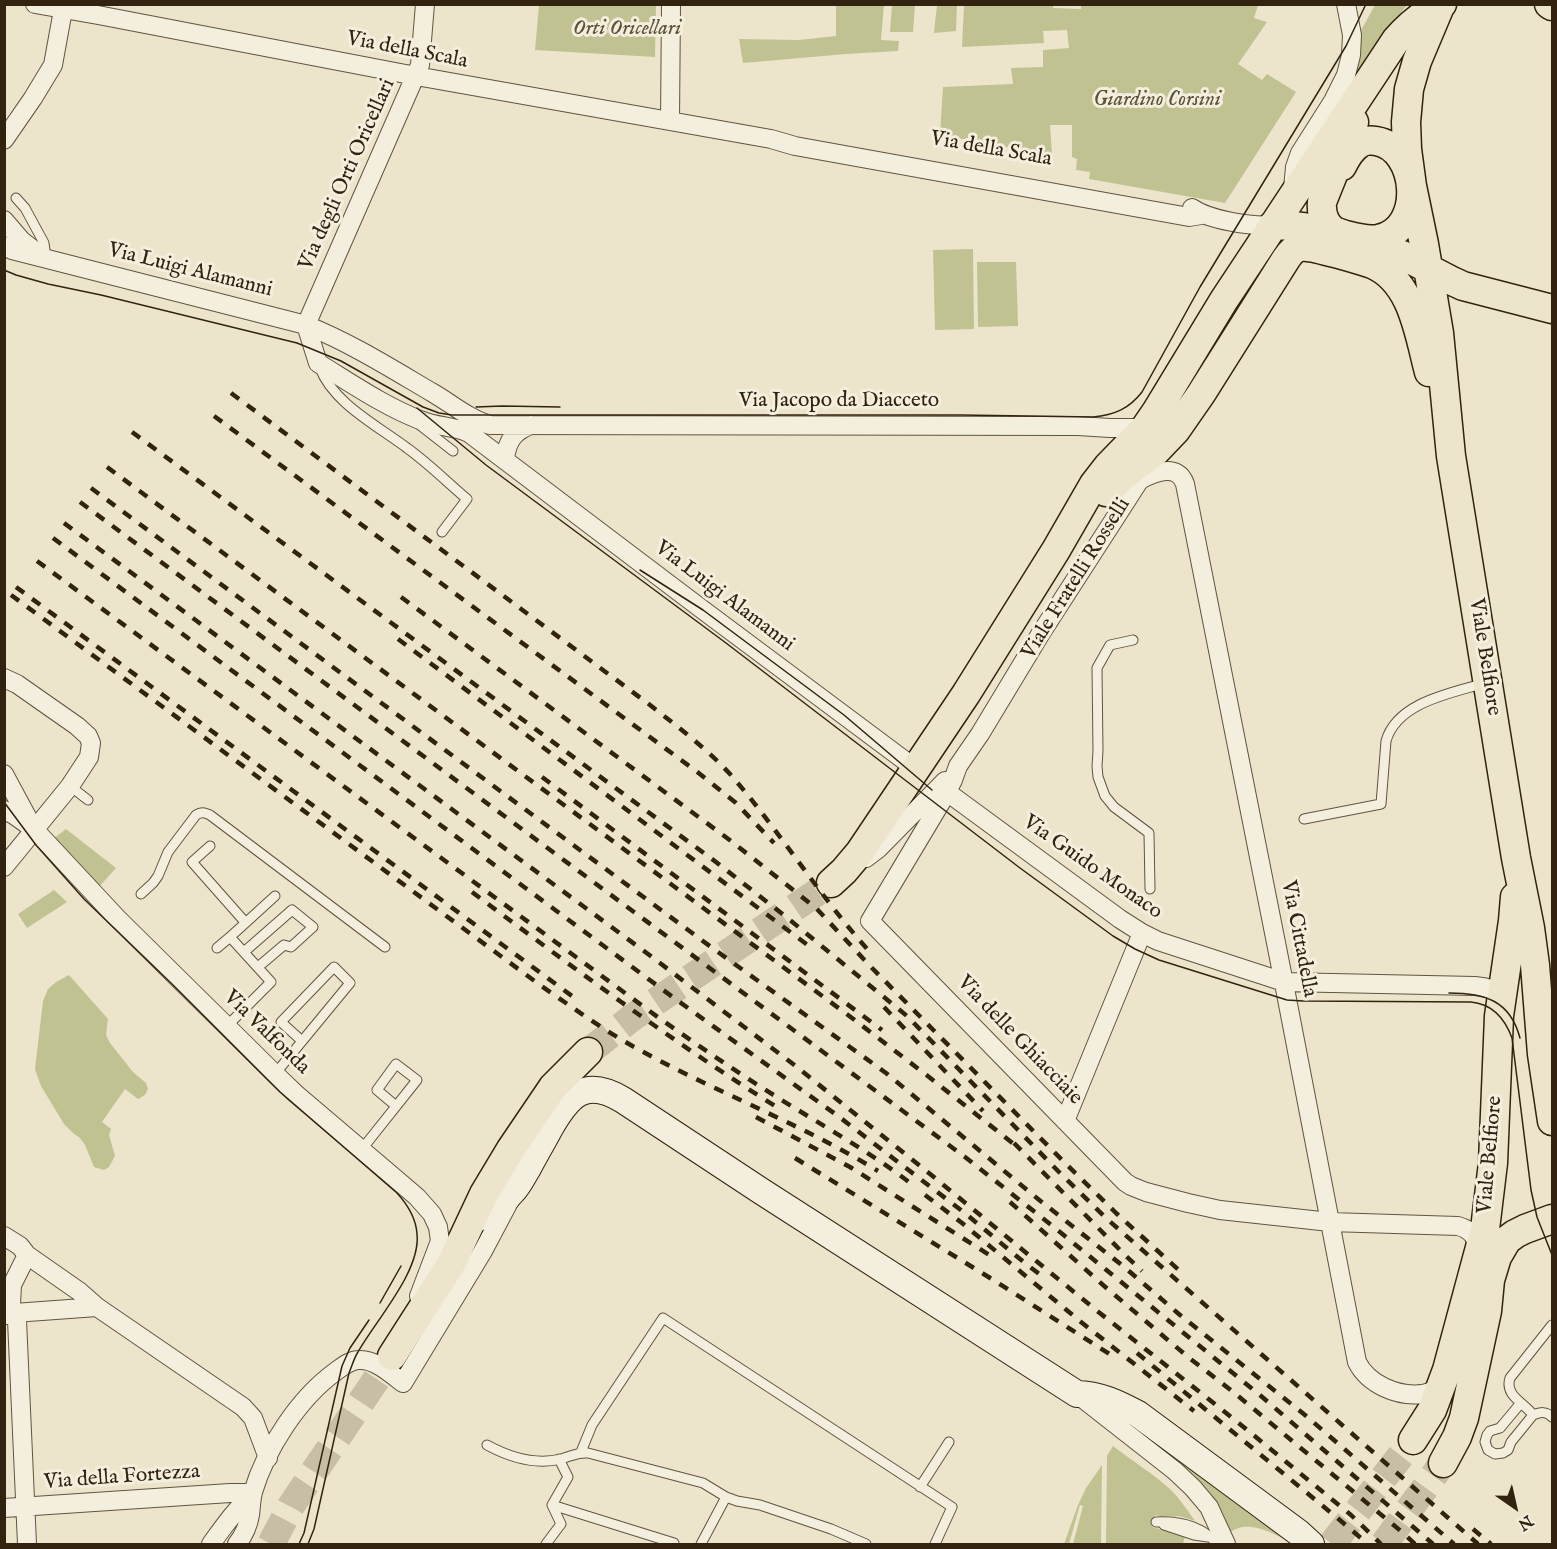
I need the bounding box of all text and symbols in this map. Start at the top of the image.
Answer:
park label: Orti Oricellari [573,17,681,43]
street label: Via della Scala [344,27,470,75]
street label: Via degli Orti Oricellari [294,75,402,275]
park label: Giardino Corsini [1093,88,1221,114]
street label: Via della Scala [928,127,1054,173]
street label: Via Luigi Alamanni [105,238,275,304]
street label: Via Jacopo da Diacceto [739,389,939,415]
street label: Viale Fratelli Rosselli [1017,494,1137,664]
street label: Via Luigi Alamanni [649,536,799,658]
street label: Viale Belfiore [1462,597,1506,717]
street label: Via Guido Monaco [1017,810,1167,926]
street label: Via Cittadella [1274,878,1322,1000]
street label: Via delle Ghiacciaie [951,971,1087,1111]
street label: Via Valfonda [218,986,314,1080]
street label: Viale Belfiore [1473,1095,1509,1215]
street label: Via della Fortezza [43,1460,201,1496]
north arrow [1485,1477,1545,1537]
text: N [1514,1510,1536,1534]

